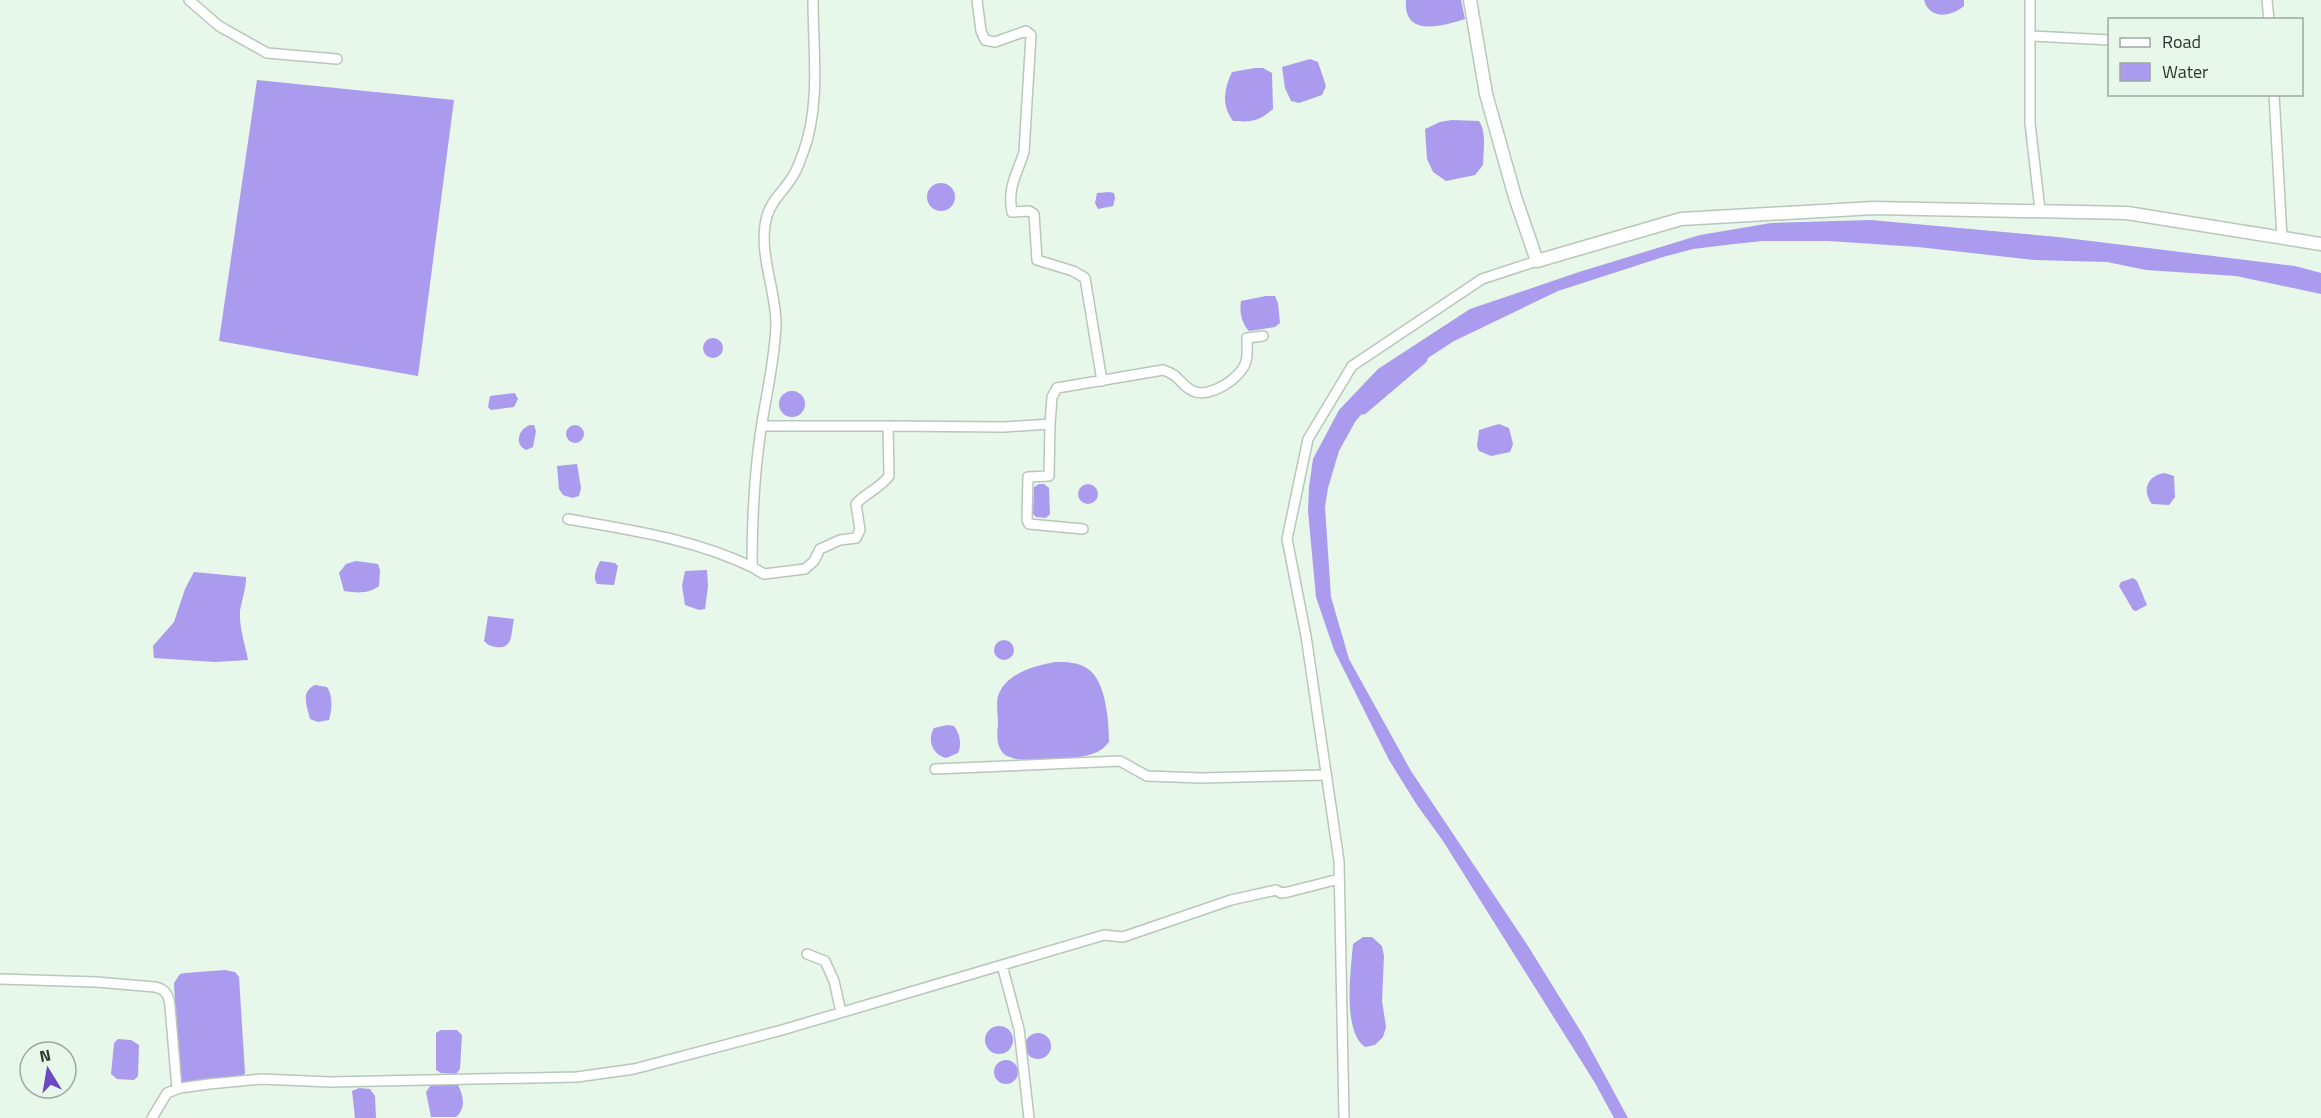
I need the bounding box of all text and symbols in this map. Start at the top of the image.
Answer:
legend [2108,18,2303,96]
text: Road [2162,28,2201,55]
text: Water [2162,58,2208,85]
north arrow [18,1040,78,1100]
text: N [37,1042,53,1068]

